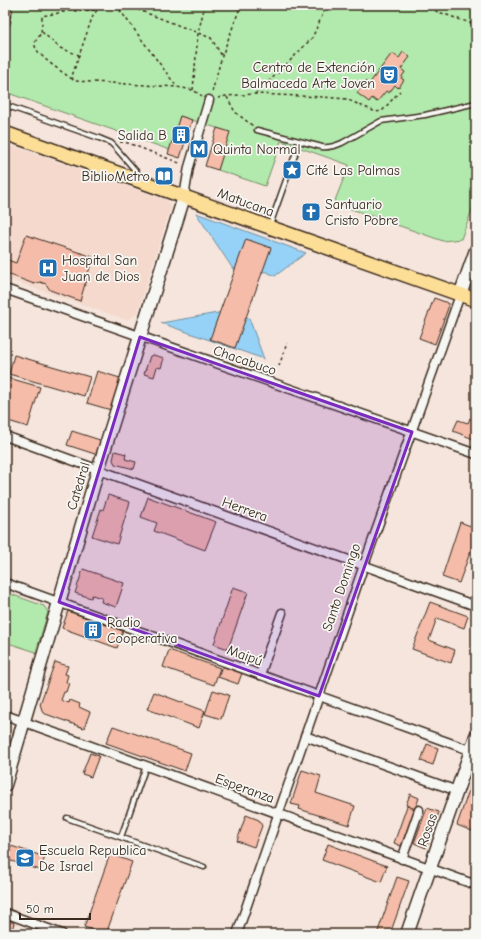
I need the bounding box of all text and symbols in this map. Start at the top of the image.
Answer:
place label: Centro de Extención Balmaceda Arte Joven [241,59,375,92]
theatre icon: Centro de Extención Balmaceda Arte Joven [378,64,400,86]
building icon: Salida B [170,124,192,146]
place label: Salida B [118,127,167,144]
metro station icon: Quinta Normal [188,138,210,160]
place label: Quinta Normal [213,141,301,158]
place icon: Cité Las Palmas [281,159,303,181]
place label: Cité Las Palmas [306,162,400,179]
library icon: BiblioMetro [153,165,175,187]
place label: BiblioMetro [82,168,150,185]
street label: Matucana [215,184,276,221]
place label: Santuario Cristo Pobre [325,196,398,229]
church icon: Santuario Cristo Pobre [300,201,322,223]
place label: Hospital San Juan de Dios [62,252,140,285]
hospital icon: Hospital San Juan de Dios [37,257,59,279]
street label: Chacabuco [211,342,279,379]
street label: Catedral [63,460,94,512]
street label: Herrera [220,493,270,526]
street label: Santo Domingo [318,541,364,633]
place label: Radio Cooperativa [107,614,177,647]
building icon: Radio Cooperativa [82,619,104,641]
street label: Maipú [225,641,265,670]
street label: Esperanza [213,770,277,807]
street label: Rosas [414,811,441,849]
place label: Escuela Republica De Israel [39,842,147,875]
school or university icon: Escuela Republica De Israel [14,847,36,869]
scale bar [20,895,90,921]
text: 50 m [26,902,54,916]

